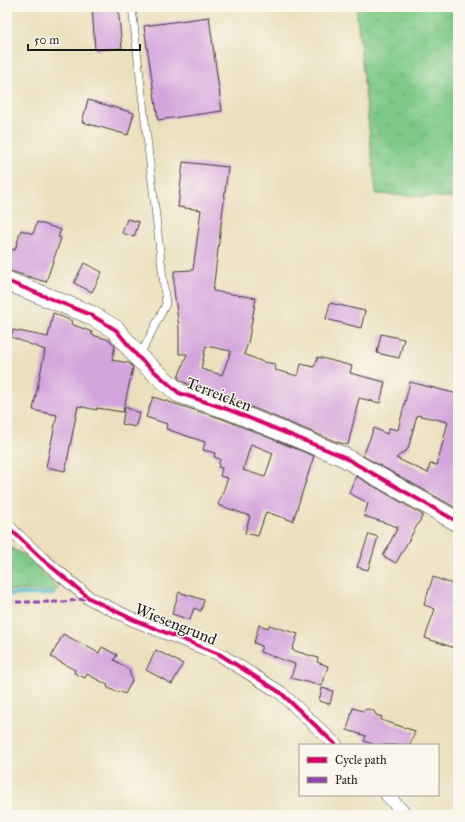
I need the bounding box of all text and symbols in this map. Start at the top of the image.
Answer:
scale bar [28,26,140,52]
text: 50 m [34,33,59,47]
street label: Terreicken [184,373,255,415]
street label: Wiesengrund [132,599,219,650]
legend [299,744,439,796]
text: Cycle path [335,753,387,767]
text: Path [335,773,358,787]

